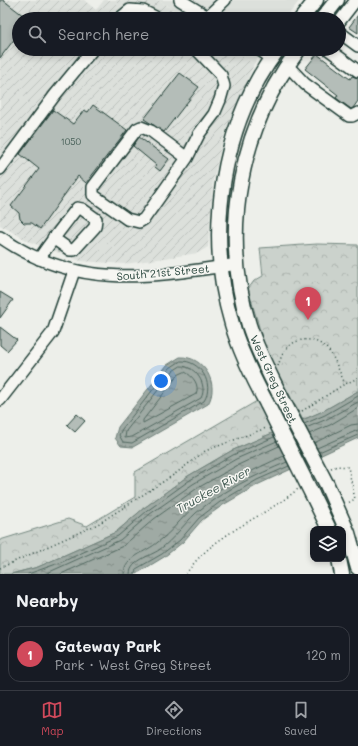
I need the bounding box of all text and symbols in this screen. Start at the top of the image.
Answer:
search box [12,12,346,56]
icon: search [26,23,48,45]
text: Search here [58,24,149,44]
house number: 1050 [61,136,82,147]
street label: South 21st Street [116,260,210,284]
pin: 1 [295,287,321,320]
street label: West Greg Street [247,333,301,426]
your location [151,371,171,391]
water label: Truckee River [173,462,253,516]
map controls [310,526,346,562]
button: layers [310,526,346,562]
text: Nearby [16,589,78,611]
text: Gateway Park [55,636,161,656]
text: 1 [27,646,33,663]
text: 120 m [305,646,341,663]
text: Park · West Greg Street [55,656,211,673]
tab: Map [41,699,64,738]
tab: Directions [146,699,202,738]
tab: Saved [284,699,317,738]

